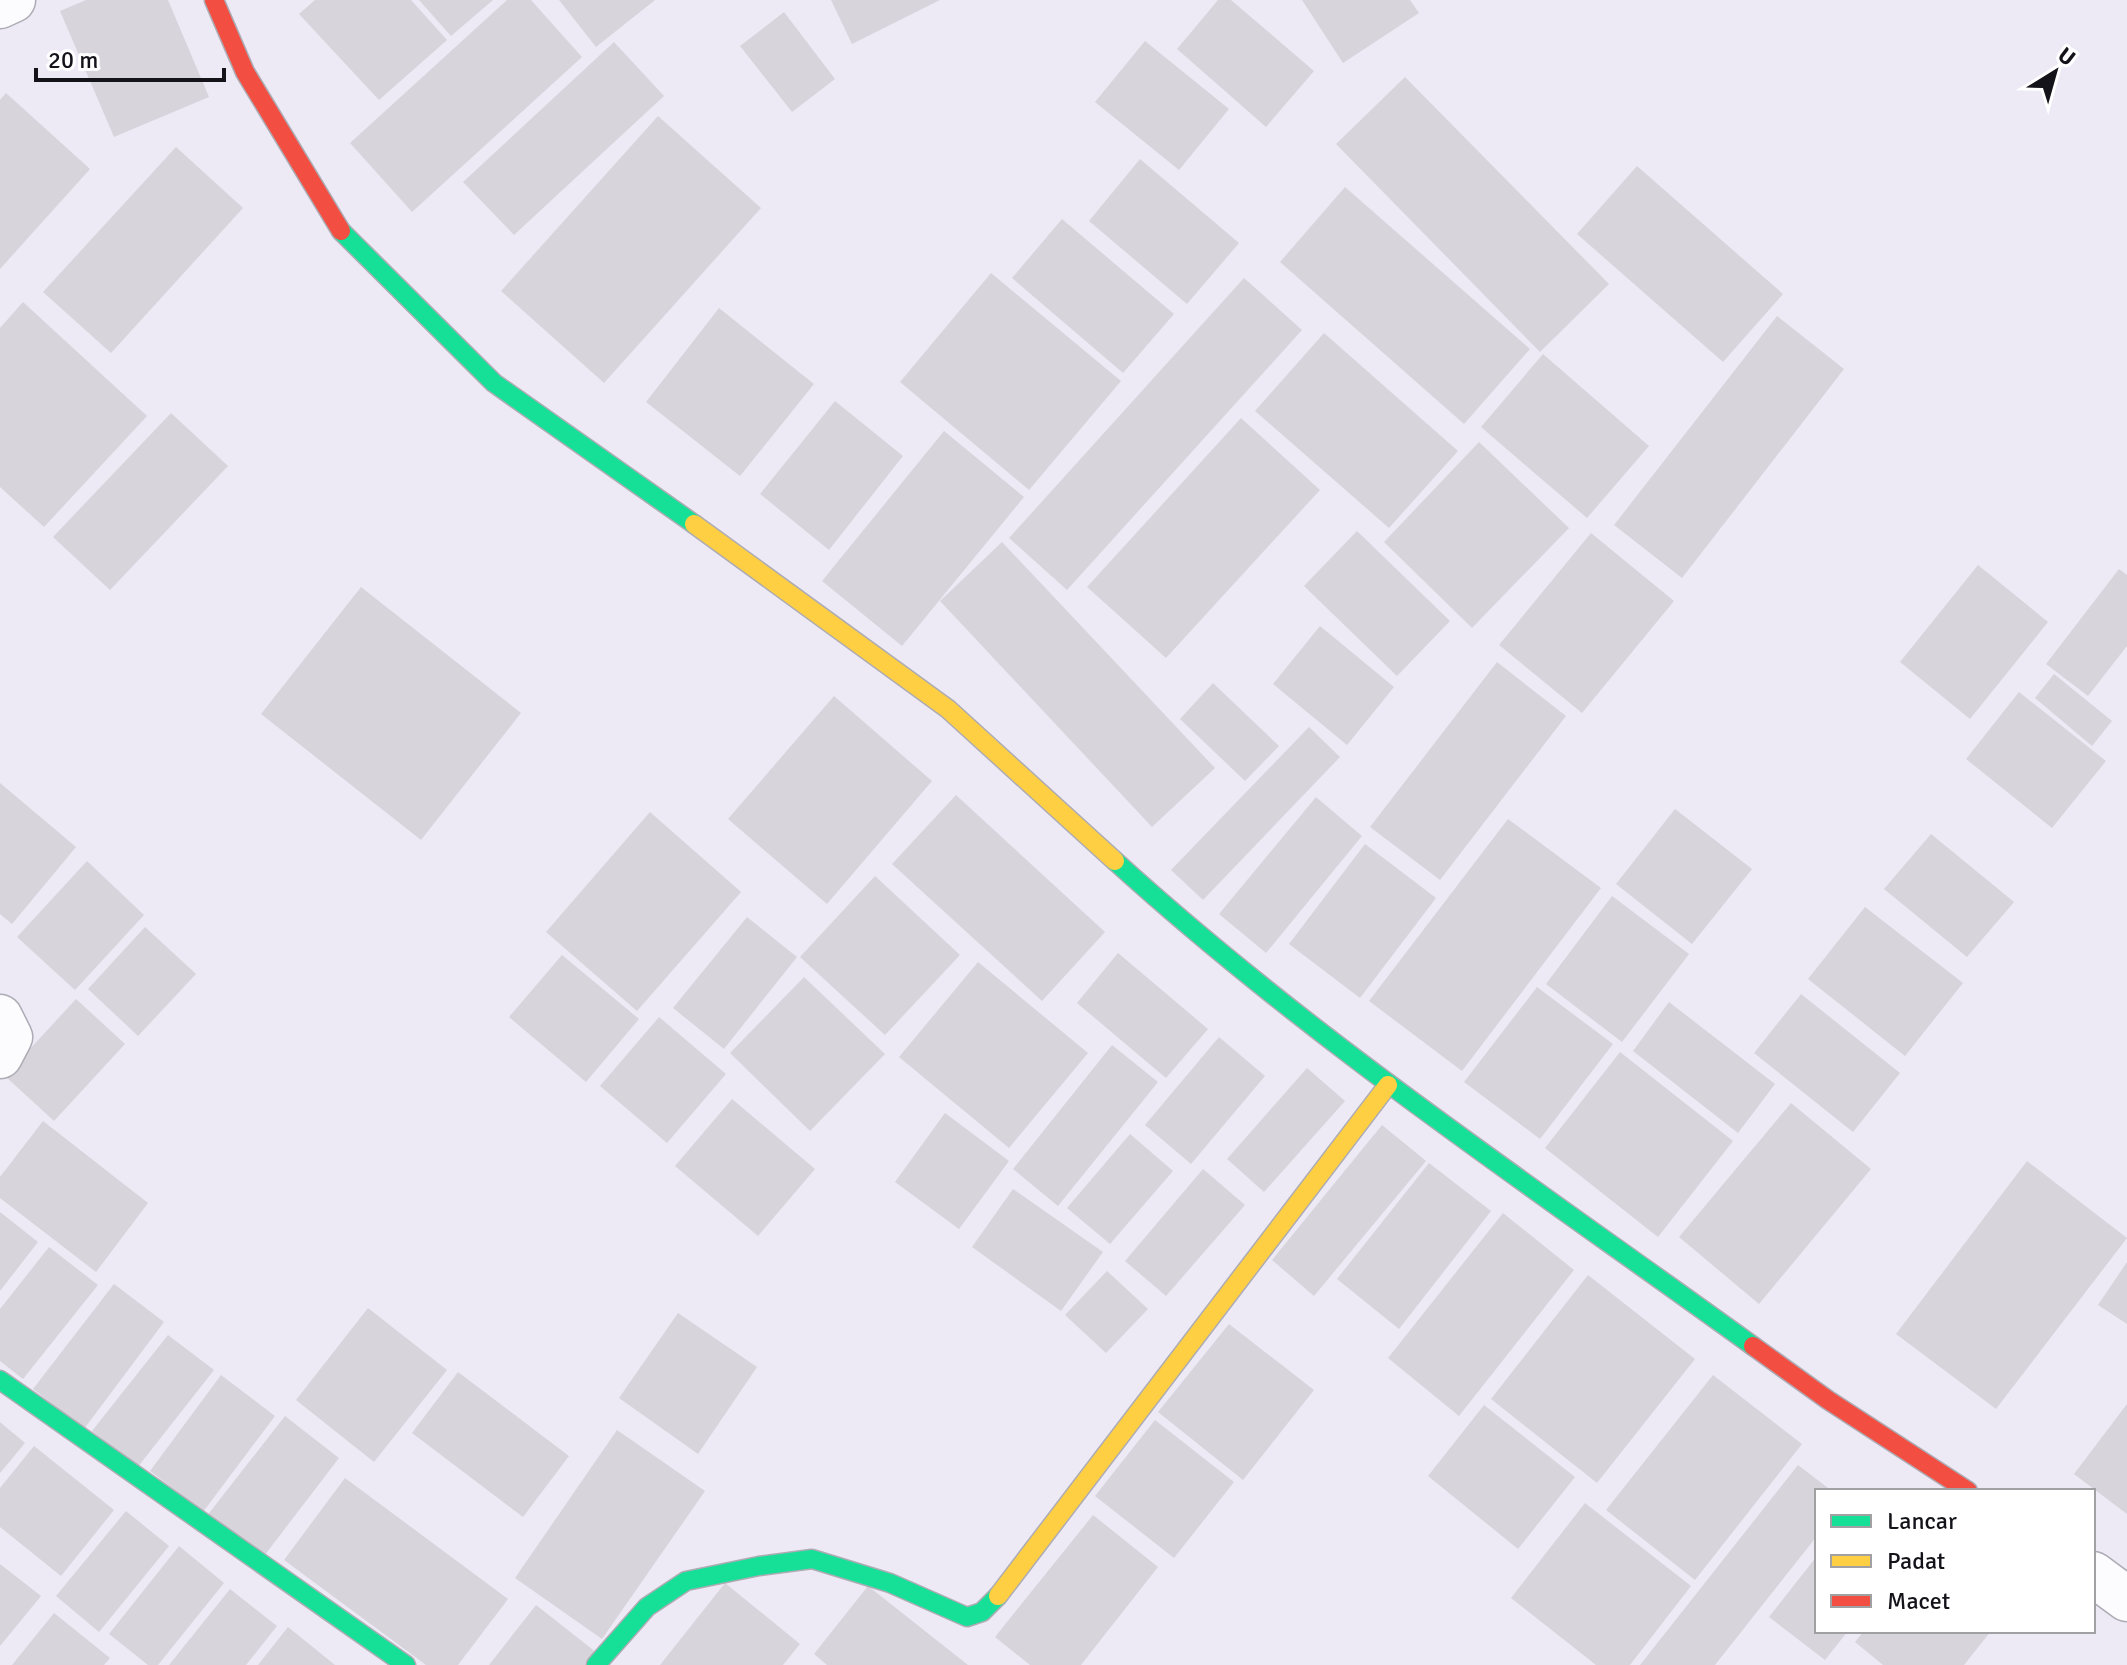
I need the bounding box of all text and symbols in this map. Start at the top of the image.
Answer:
scale bar [36,32,224,82]
north arrow [2015,32,2095,112]
text: U [2053,41,2081,72]
text: 20 m [48,45,98,75]
legend [1815,1489,2095,1633]
text: Lancar [1887,1506,1957,1536]
text: Padat [1887,1546,1945,1576]
text: Macet [1887,1586,1950,1616]

